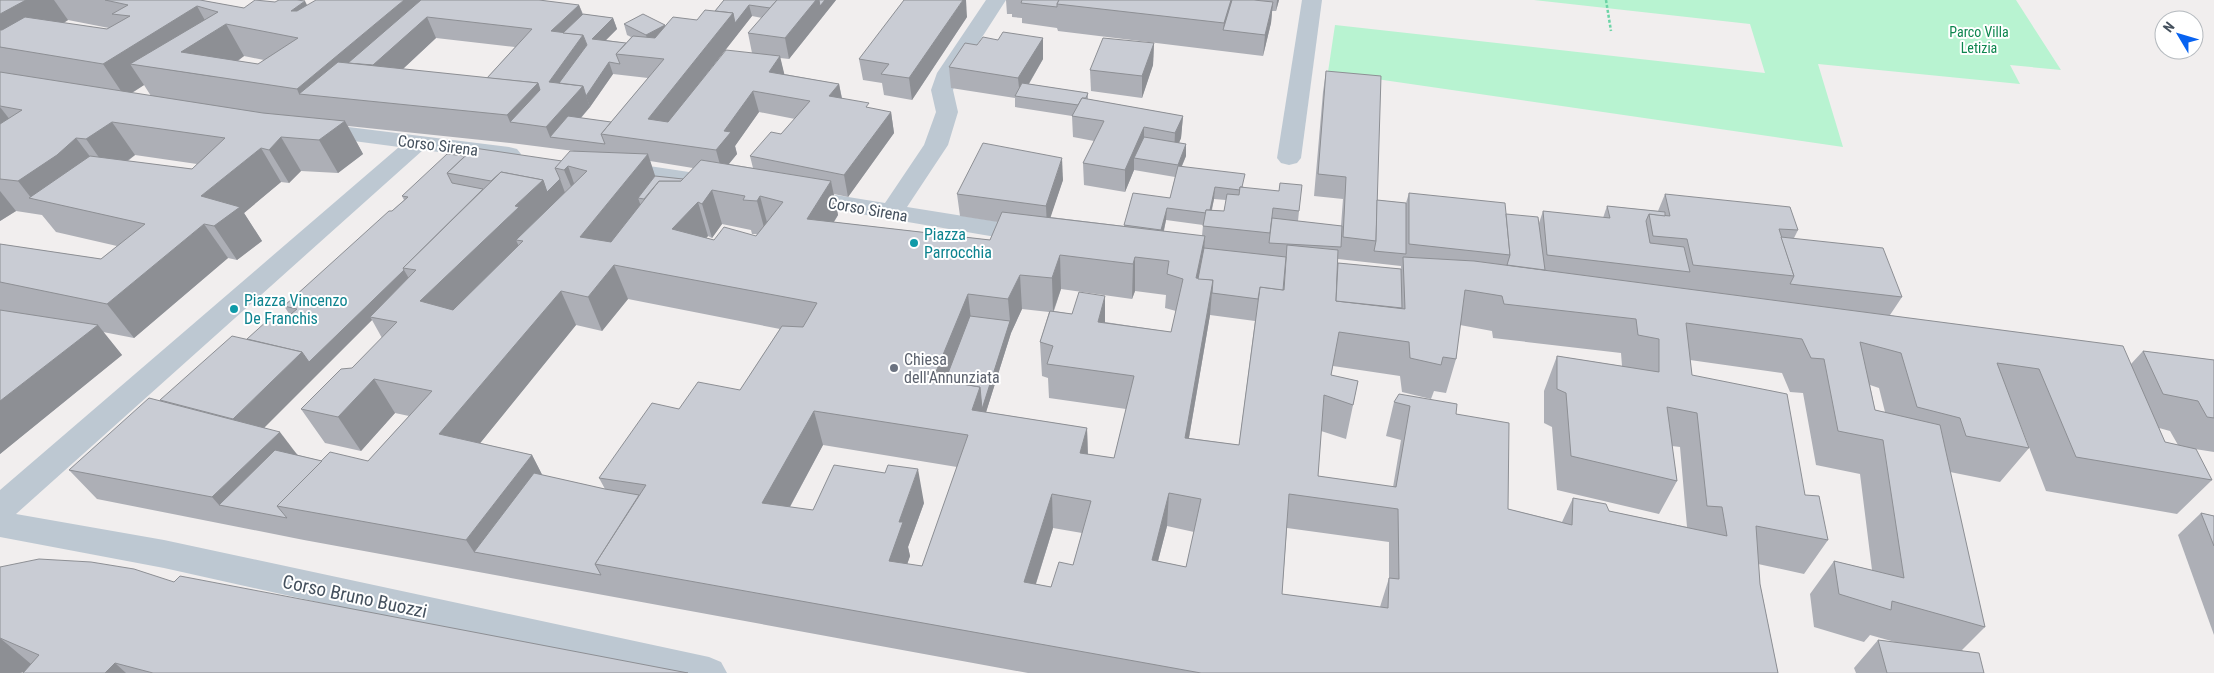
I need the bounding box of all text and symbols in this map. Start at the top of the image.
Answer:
north arrow [2154,10,2204,60]
text: N [2160,19,2178,35]
park label: Parco Villa Letizia [1949,24,2009,56]
street label: Corso Sirena [397,131,479,160]
street label: Corso Sirena [827,193,909,226]
place label: Piazza Parrocchia [924,225,992,262]
marker: Piazza Parrocchia [908,237,920,249]
place label: Piazza Vincenzo De Franchis [244,291,348,328]
marker: Piazza Vincenzo De Franchis [228,303,240,315]
place label: Chiesa dell'Annunziata [904,350,1000,387]
marker: Chiesa dell'Annunziata [888,362,900,374]
street label: Corso Bruno Buozzi [281,570,429,623]

